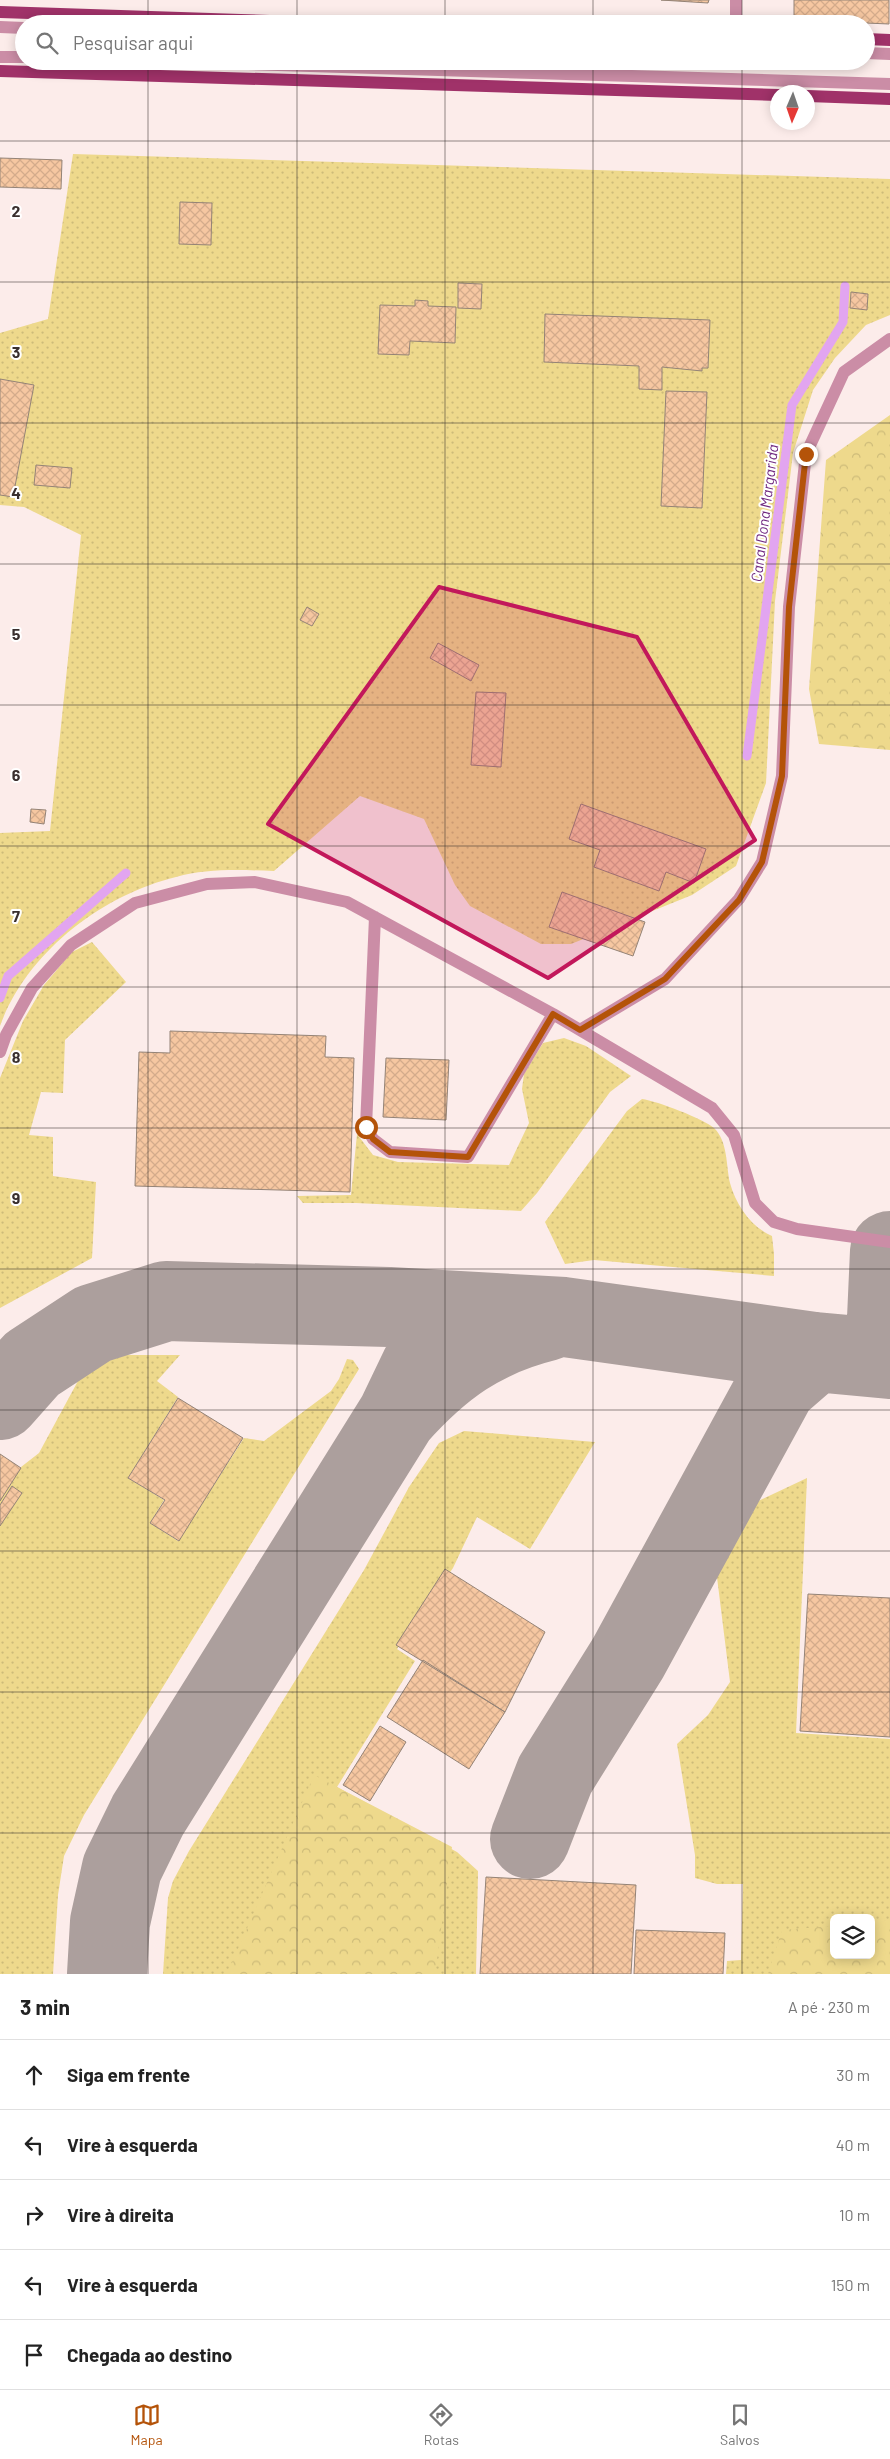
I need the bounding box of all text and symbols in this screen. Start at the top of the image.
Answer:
search box [15,15,875,70]
icon: search [33,29,61,57]
text: Pesquisar aqui [73,31,193,54]
north arrow [770,85,815,130]
text: 2 [12,201,21,220]
text: 3 [12,342,20,361]
water label: Canal Dona Margarida [747,443,781,583]
route end [795,443,818,466]
text: 4 [11,483,21,502]
text: 5 [12,624,21,643]
text: 6 [12,765,21,784]
text: 7 [12,906,20,925]
text: 8 [12,1047,21,1066]
route start [355,1116,378,1139]
text: 9 [12,1188,20,1207]
map controls [830,1914,875,1959]
button: layers [830,1914,875,1959]
text: 3 min [20,1994,70,2019]
text: A pé · 230 m [788,1997,870,2016]
icon: ahead [20,2061,48,2089]
text: Siga em frente [67,2063,190,2086]
text: 30 m [836,2065,870,2084]
icon: left [20,2131,48,2159]
text: Vire à esquerda [67,2133,198,2156]
text: 40 m [836,2135,870,2154]
icon: right [20,2201,48,2229]
text: Vire à direita [67,2203,174,2226]
text: 10 m [839,2205,870,2224]
icon: left [20,2271,48,2299]
text: Vire à esquerda [67,2273,198,2296]
text: 150 m [831,2275,870,2294]
icon: arrive [20,2341,48,2369]
text: Chegada ao destino [67,2343,232,2366]
tab: Mapa [131,2401,163,2448]
tab: Rotas [424,2401,459,2448]
tab: Salvos [720,2401,759,2448]

